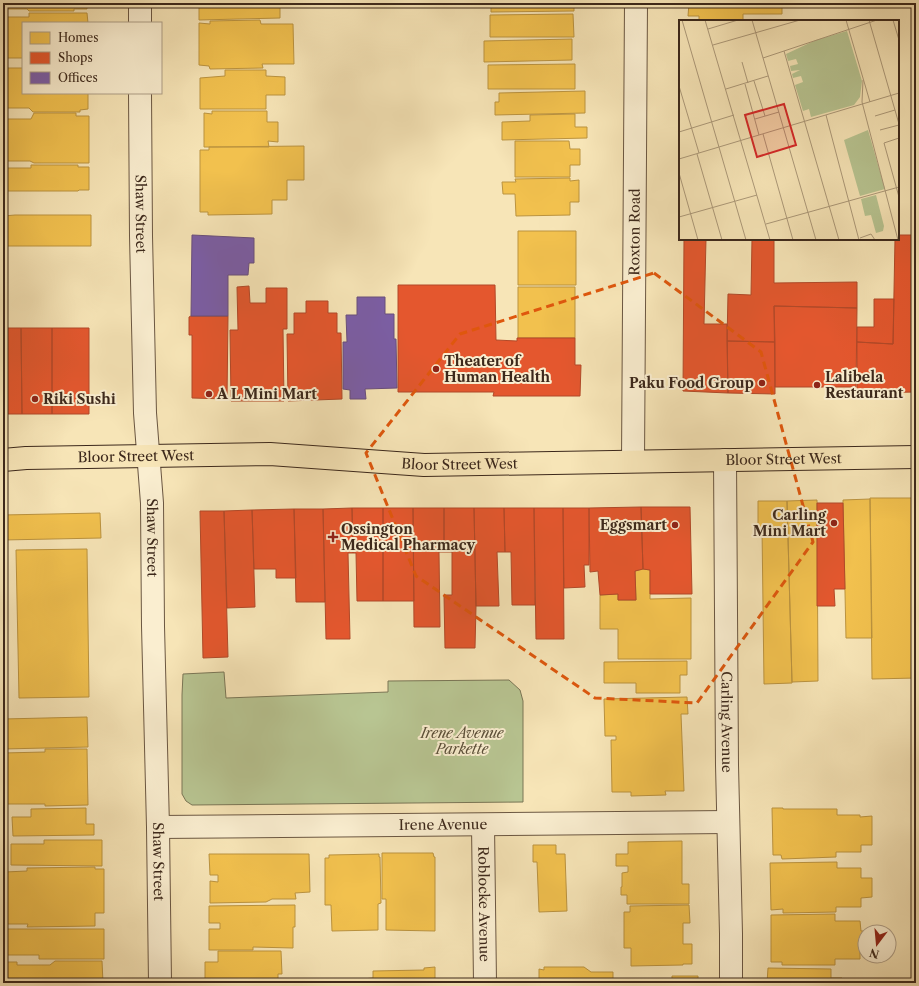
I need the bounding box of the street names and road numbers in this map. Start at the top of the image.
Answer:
street label: Shaw Street [132,175,150,254]
street label: Roxton Road [625,188,644,276]
street label: Bloor Street West [78,446,194,466]
street label: Bloor Street West [725,449,842,469]
street label: Bloor Street West [401,454,518,474]
street label: Shaw Street [143,498,162,577]
street label: Carling Avenue [717,671,736,773]
street label: Irene Avenue [399,815,487,834]
street label: Shaw Street [149,822,168,901]
street label: Roblocke Avenue [474,846,494,962]

